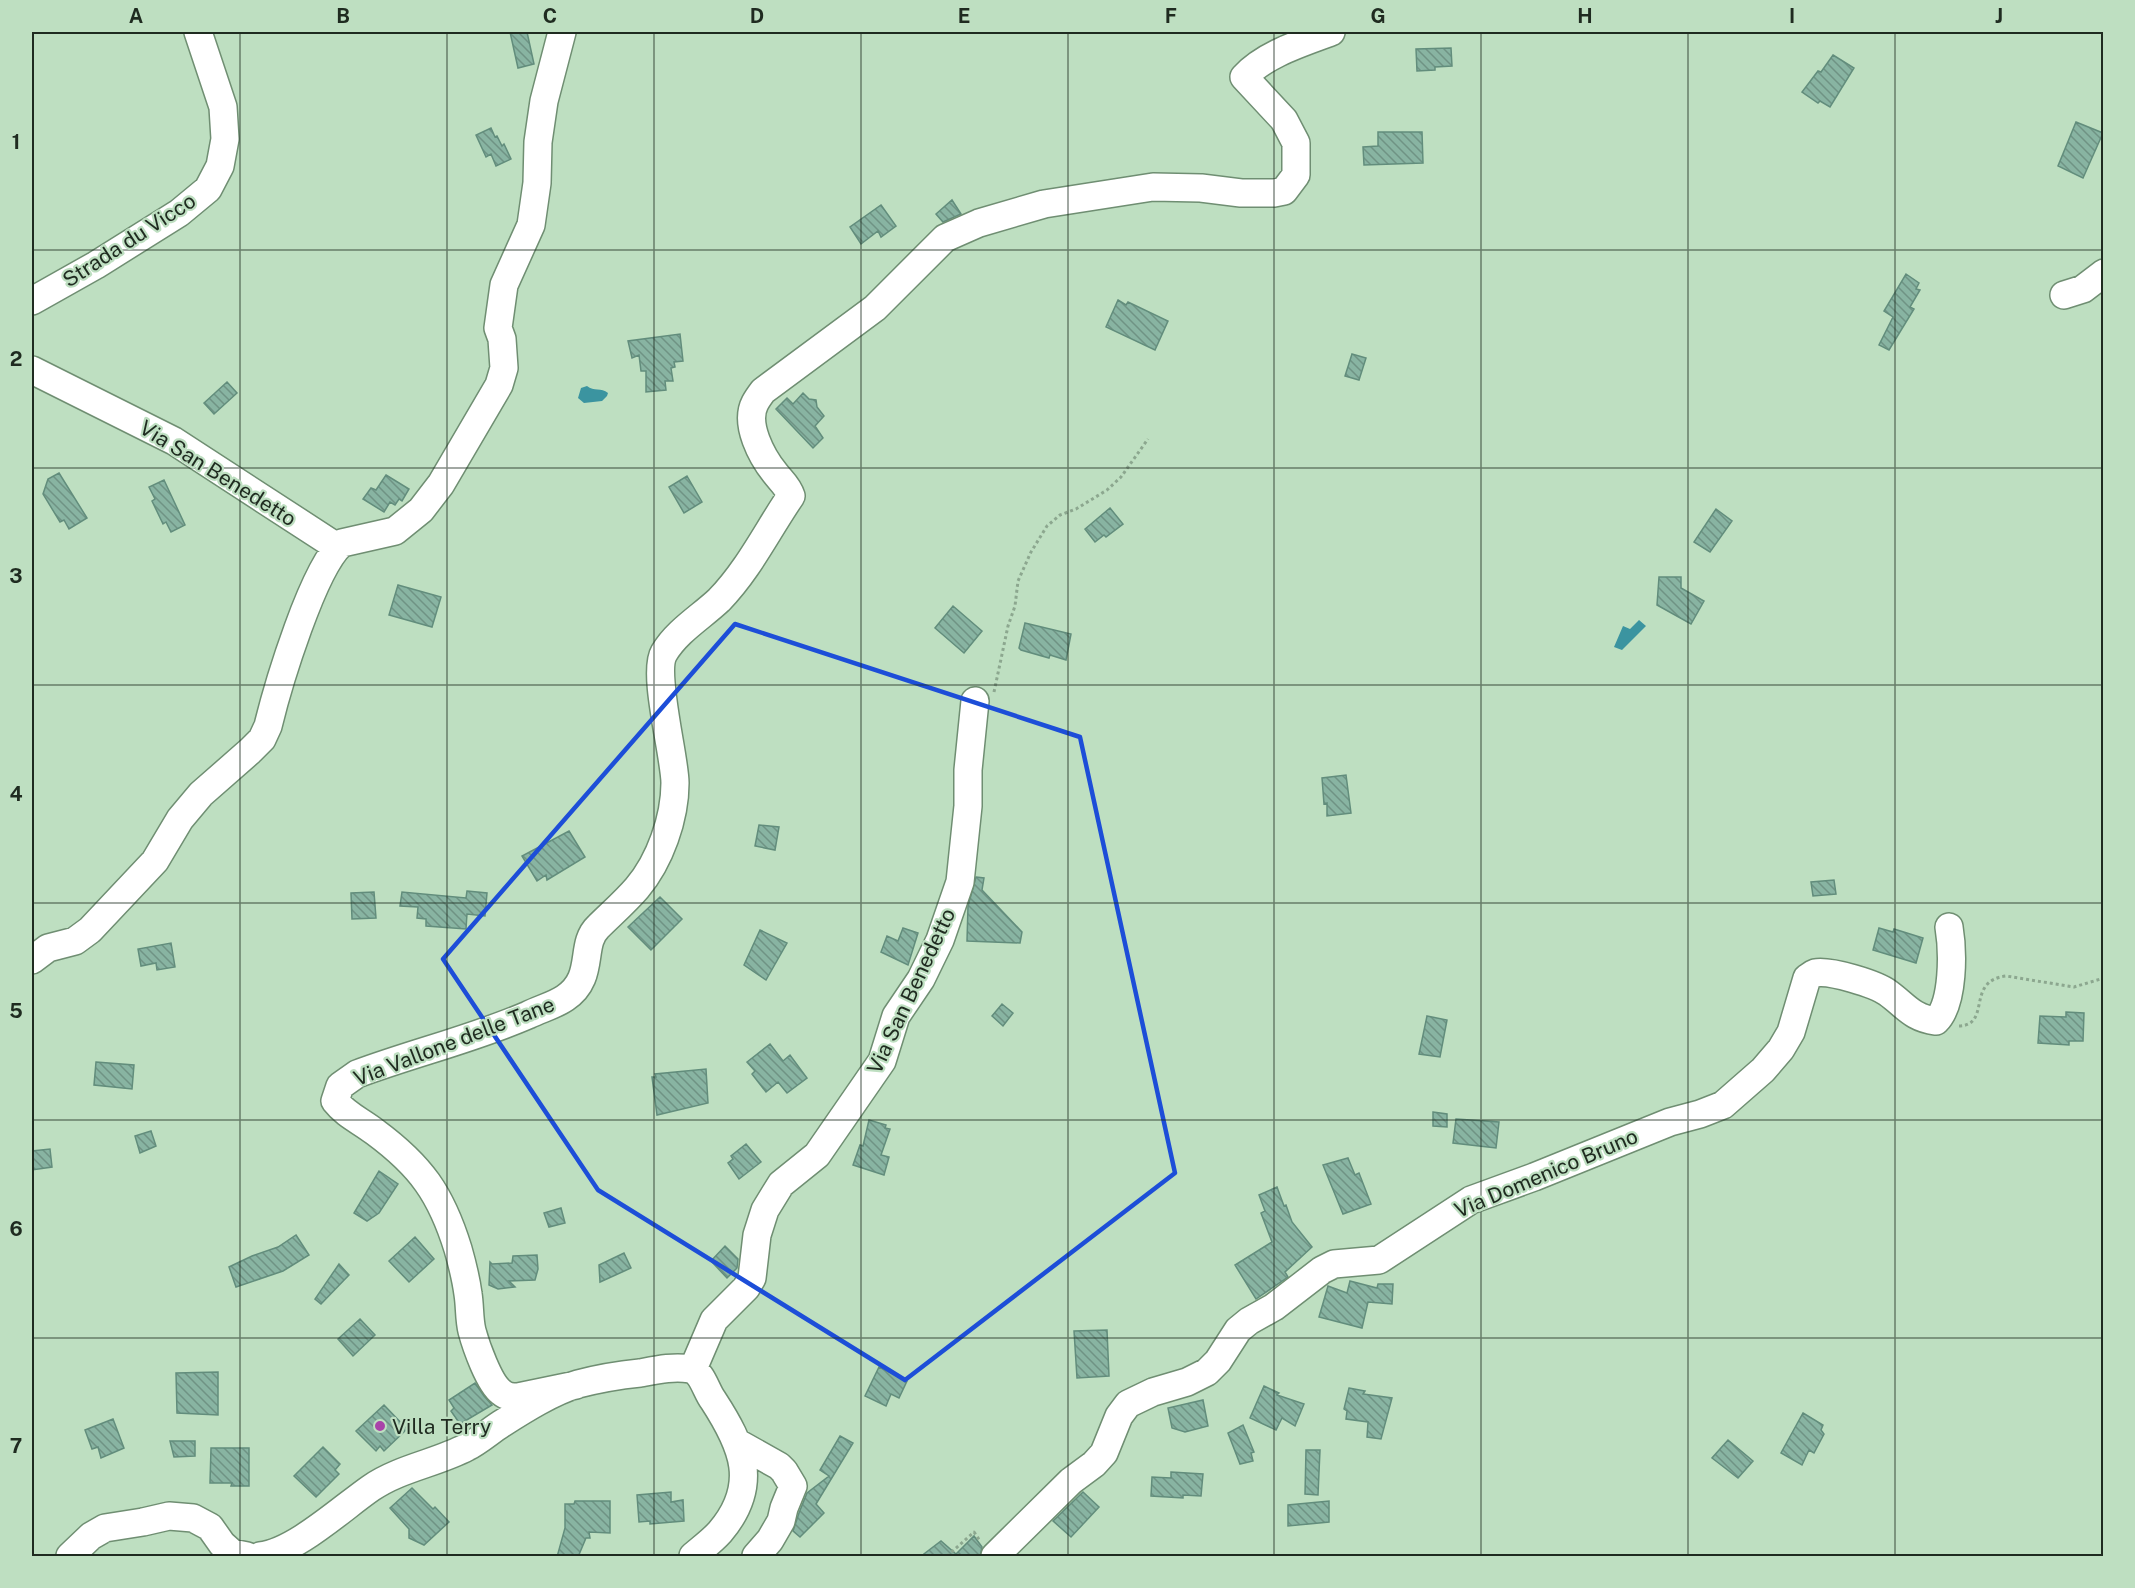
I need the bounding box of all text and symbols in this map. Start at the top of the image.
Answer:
text: A [129,4,143,28]
text: B [336,4,350,28]
text: C [543,4,557,28]
text: D [750,4,764,28]
text: E [958,4,970,28]
text: F [1165,4,1177,28]
text: G [1370,4,1386,28]
text: H [1577,4,1593,28]
text: I [1789,4,1795,28]
text: J [1995,4,2003,28]
text: 1 [12,130,20,154]
street label: Strada du Vicco [58,188,200,292]
text: 2 [10,347,22,371]
street label: Via San Benedetto [135,415,301,531]
text: 3 [9,564,23,588]
text: 4 [9,782,23,806]
street label: Via San Benedetto [862,904,960,1078]
street label: Via Vallone delle Tane [350,991,558,1091]
text: 5 [9,999,23,1023]
street label: Via Domenico Bruno [1451,1123,1641,1223]
text: 6 [9,1217,23,1241]
place label: Villa Terry [392,1414,491,1439]
marker: Villa Terry [373,1419,387,1433]
text: 7 [10,1434,22,1458]

